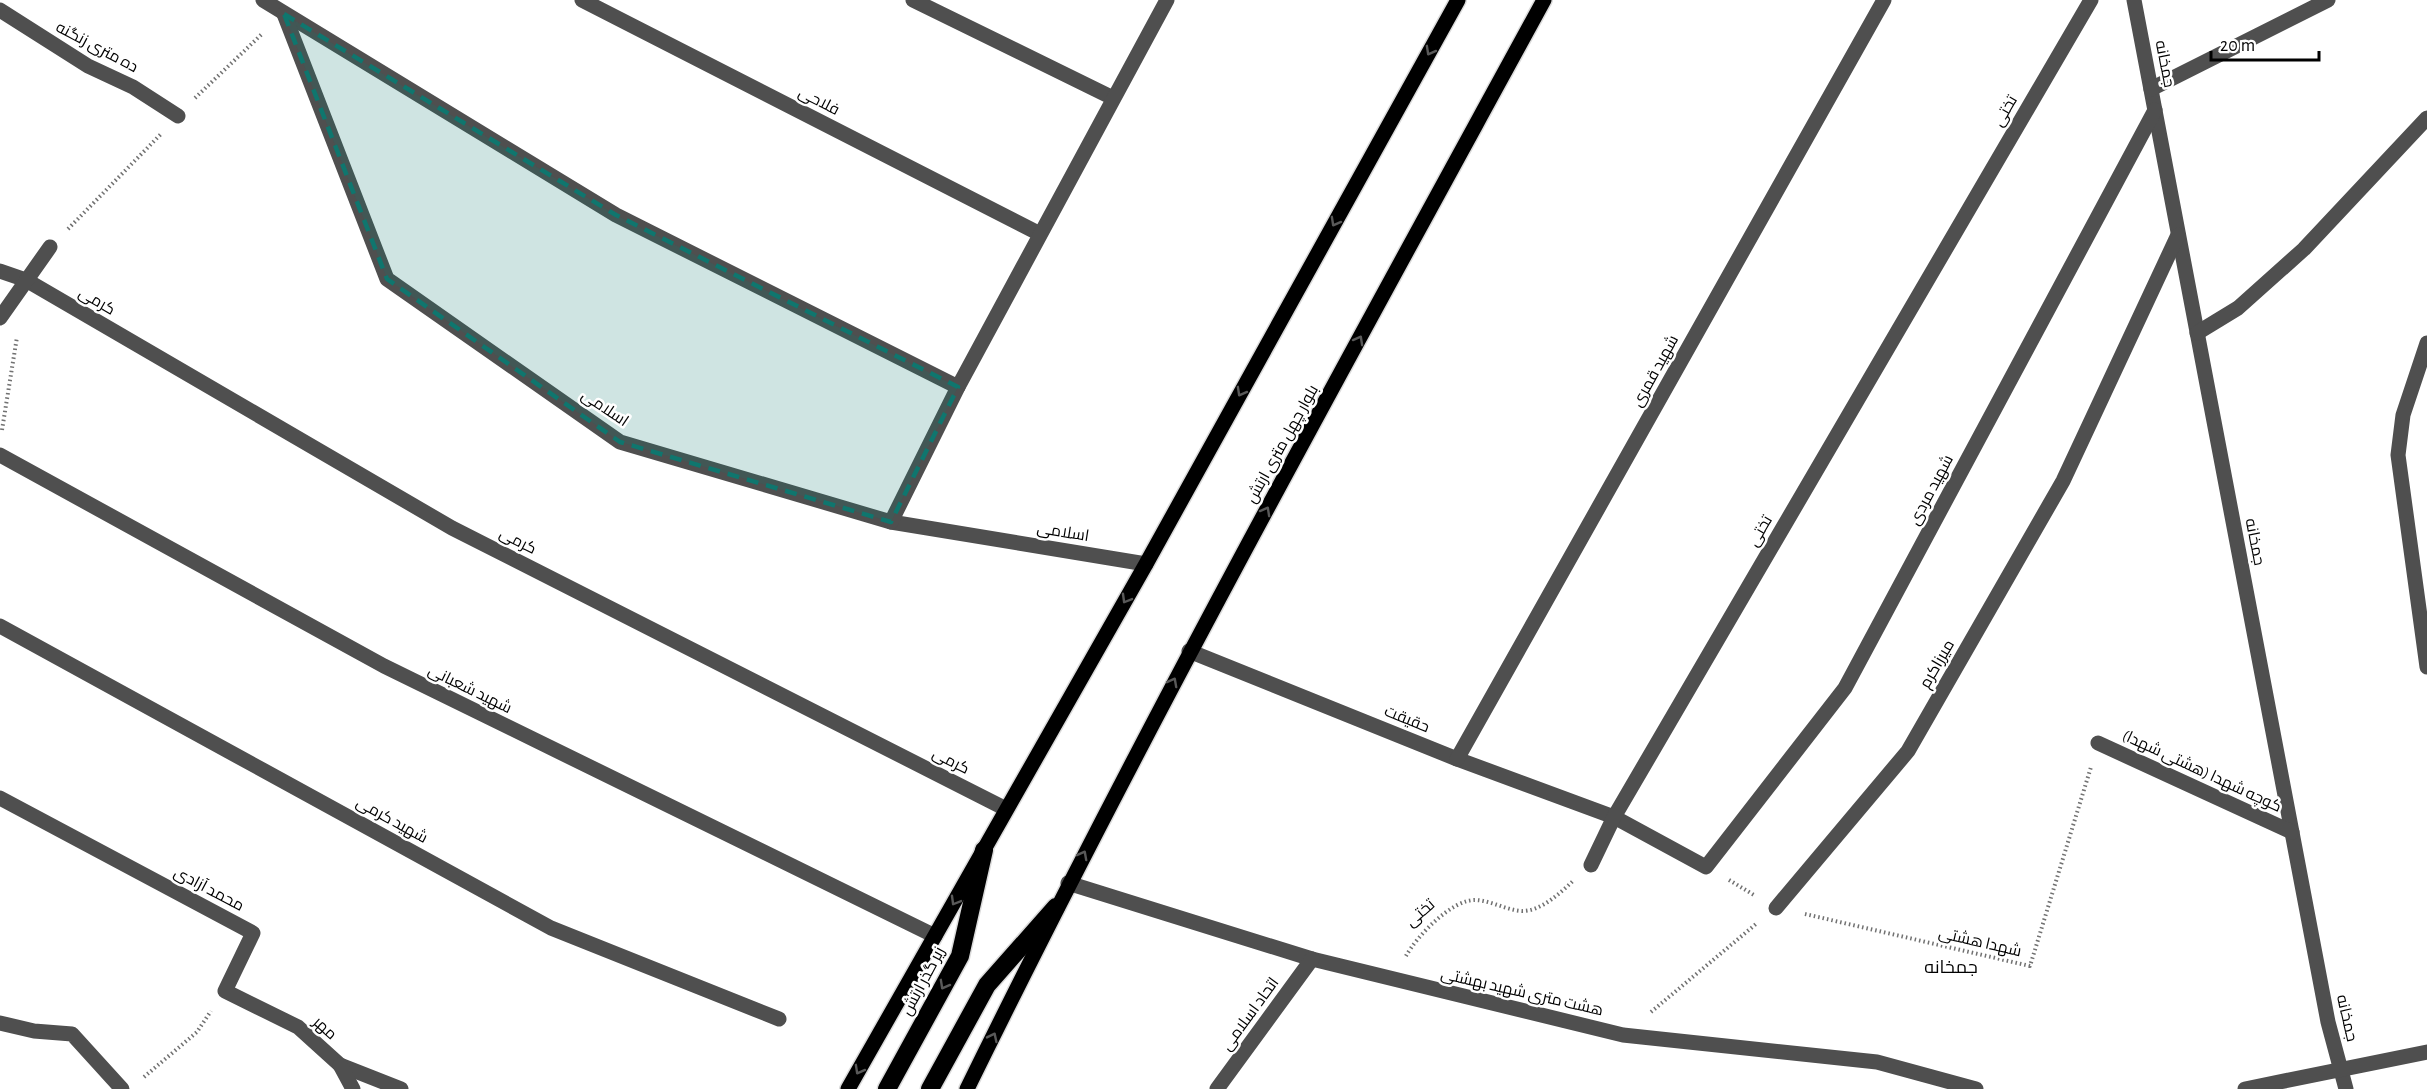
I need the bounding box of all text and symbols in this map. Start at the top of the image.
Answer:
street label: ده متری زنگنه [52,19,141,77]
scale bar [2211,24,2319,62]
text: 20 m [2220,37,2255,55]
street label: جمخانه [2152,39,2177,89]
one-way arrow [1426,45,1437,55]
street label: فلاحی [795,84,842,120]
street label: تختی [1990,92,2022,130]
one-way arrow [1331,216,1342,226]
street label: کرمی [75,284,118,319]
street label: شهید قمری [1628,332,1683,411]
one-way arrow [1352,335,1363,346]
street label: بلوار چهل متری ارتش [1242,382,1324,507]
one-way arrow [1237,386,1248,396]
street label: اسلامی [578,387,631,431]
street label: شهید مردی [1905,452,1958,529]
one-way arrow [1259,507,1270,517]
street label: تختی [1745,512,1777,550]
street label: جمخانه [2242,517,2267,567]
street label: اسلامی [1035,520,1090,546]
street label: کرمی [496,525,539,559]
one-way arrow [1122,593,1133,604]
street label: میرزاکرم [1917,637,1960,692]
street label: شهید شعبانی [425,661,515,718]
one-way arrow [1166,678,1177,689]
street label: حقیقت [1382,703,1432,736]
street label: کوچه شهدا (هشتی شهدا) [2119,726,2284,818]
street label: کرمی [929,745,972,779]
street label: شهید کرمی [353,793,431,848]
one-way arrow [1076,851,1087,862]
street label: محمد آزادی [170,863,247,916]
one-way arrow [951,894,962,905]
street label: تختی [1402,896,1439,931]
street label: شهدا هشتی [1937,924,2023,961]
street label: زیر گذر ارتش [897,944,949,1019]
district label: جمخانه [1924,959,1978,977]
street label: هشت متری شهید بهشتی [1439,965,1605,1020]
street label: اتحاد اسلامی [1218,975,1283,1055]
one-way arrow [940,979,951,990]
street label: جمخانه [2333,993,2360,1043]
street label: مهر [308,1013,340,1044]
one-way arrow [985,1032,997,1043]
one-way arrow [855,1064,866,1074]

